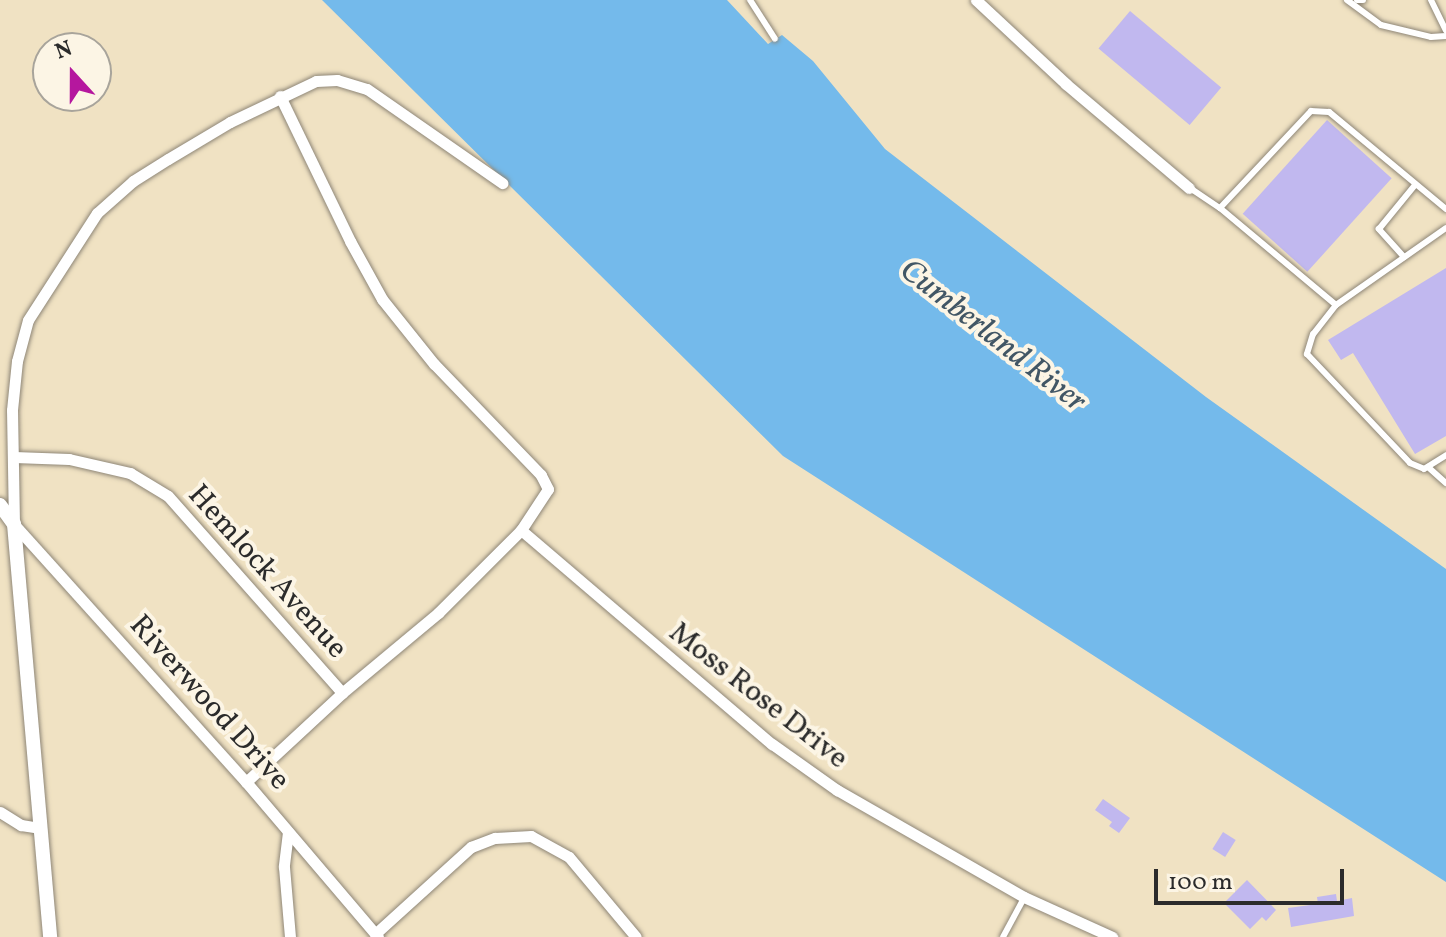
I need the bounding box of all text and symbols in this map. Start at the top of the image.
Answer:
north arrow [32,32,112,112]
text: N [51,34,77,68]
water label: Cumberland River [891,252,1093,422]
street label: Hemlock Avenue [180,478,354,666]
street label: Riverwood Drive [121,608,297,798]
street label: Moss Rose Drive [661,615,855,777]
scale bar [1158,853,1348,903]
text: 100 m [1168,866,1233,900]

